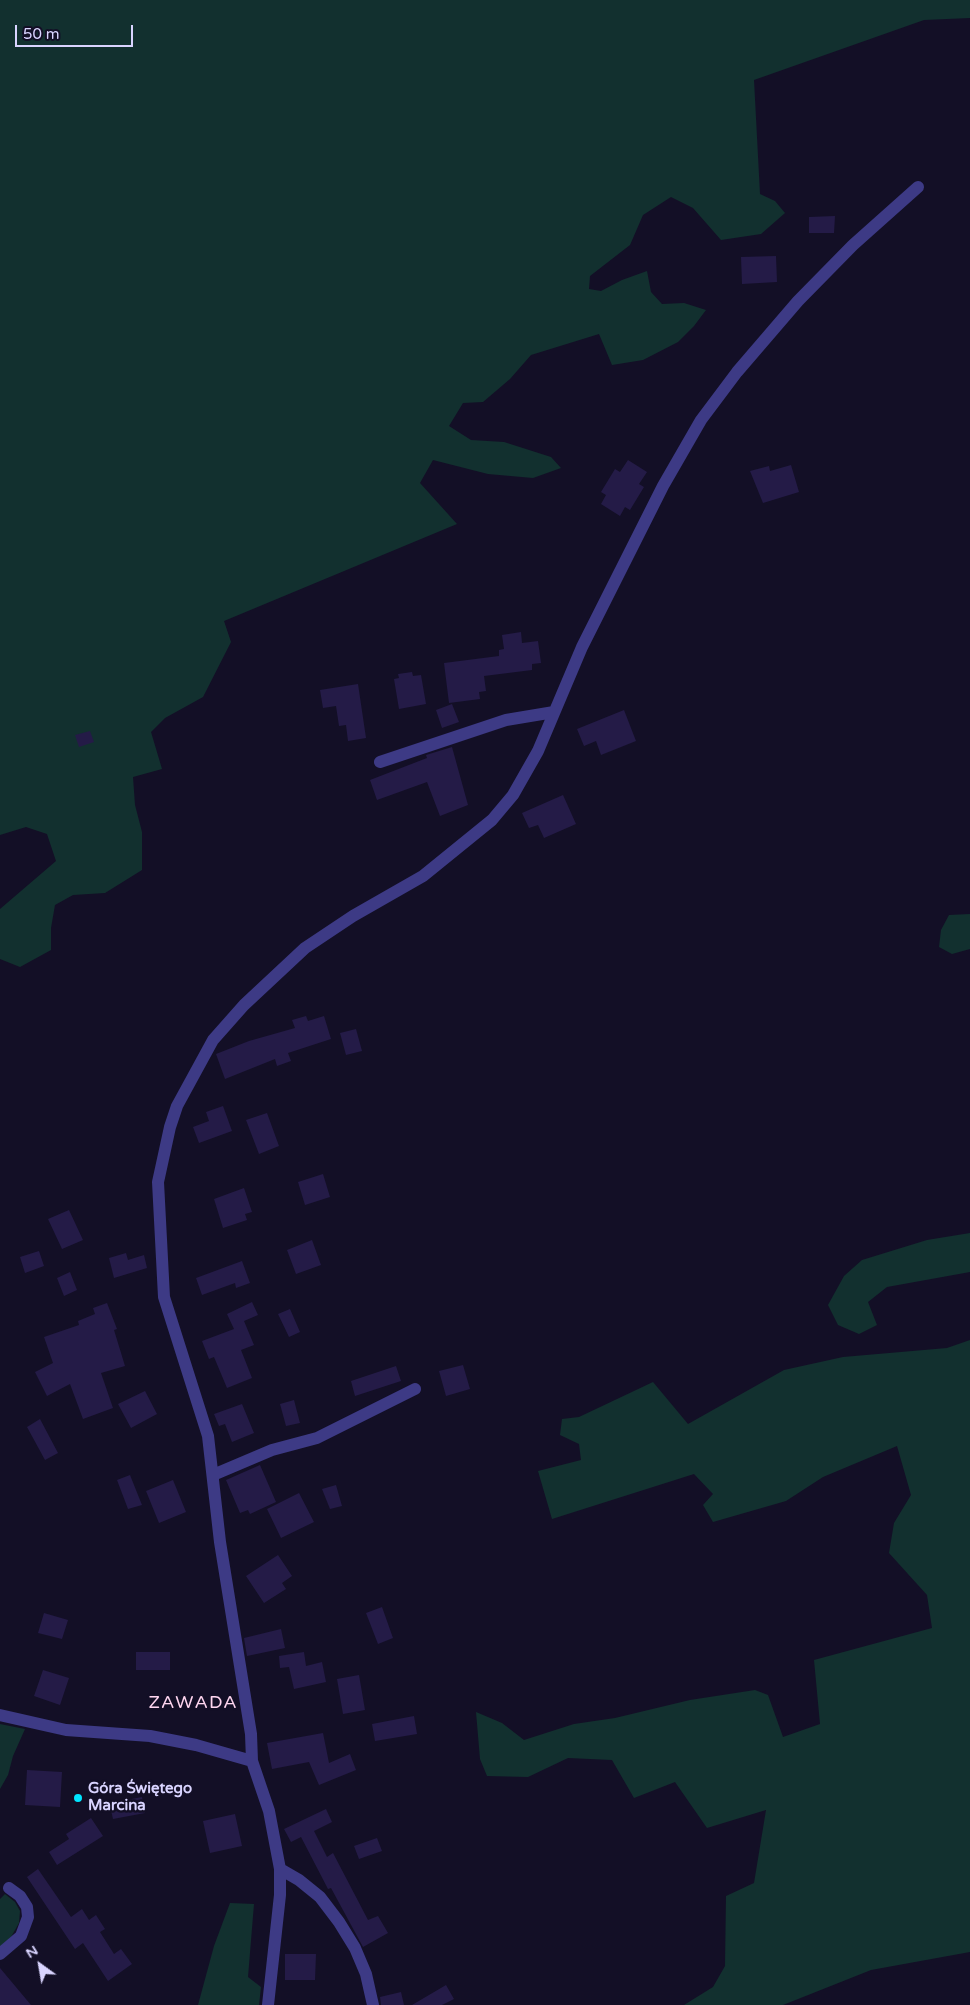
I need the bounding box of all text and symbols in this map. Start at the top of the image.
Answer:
scale bar [18,15,135,47]
text: 50 m [23,25,60,43]
district label: ZAWADA [148,1692,238,1714]
place label: Góra Świętego Marcina [88,1780,192,1815]
marker: Góra Świętego Marcina [72,1792,84,1804]
north arrow [15,1940,65,1990]
text: N [23,1942,41,1962]

